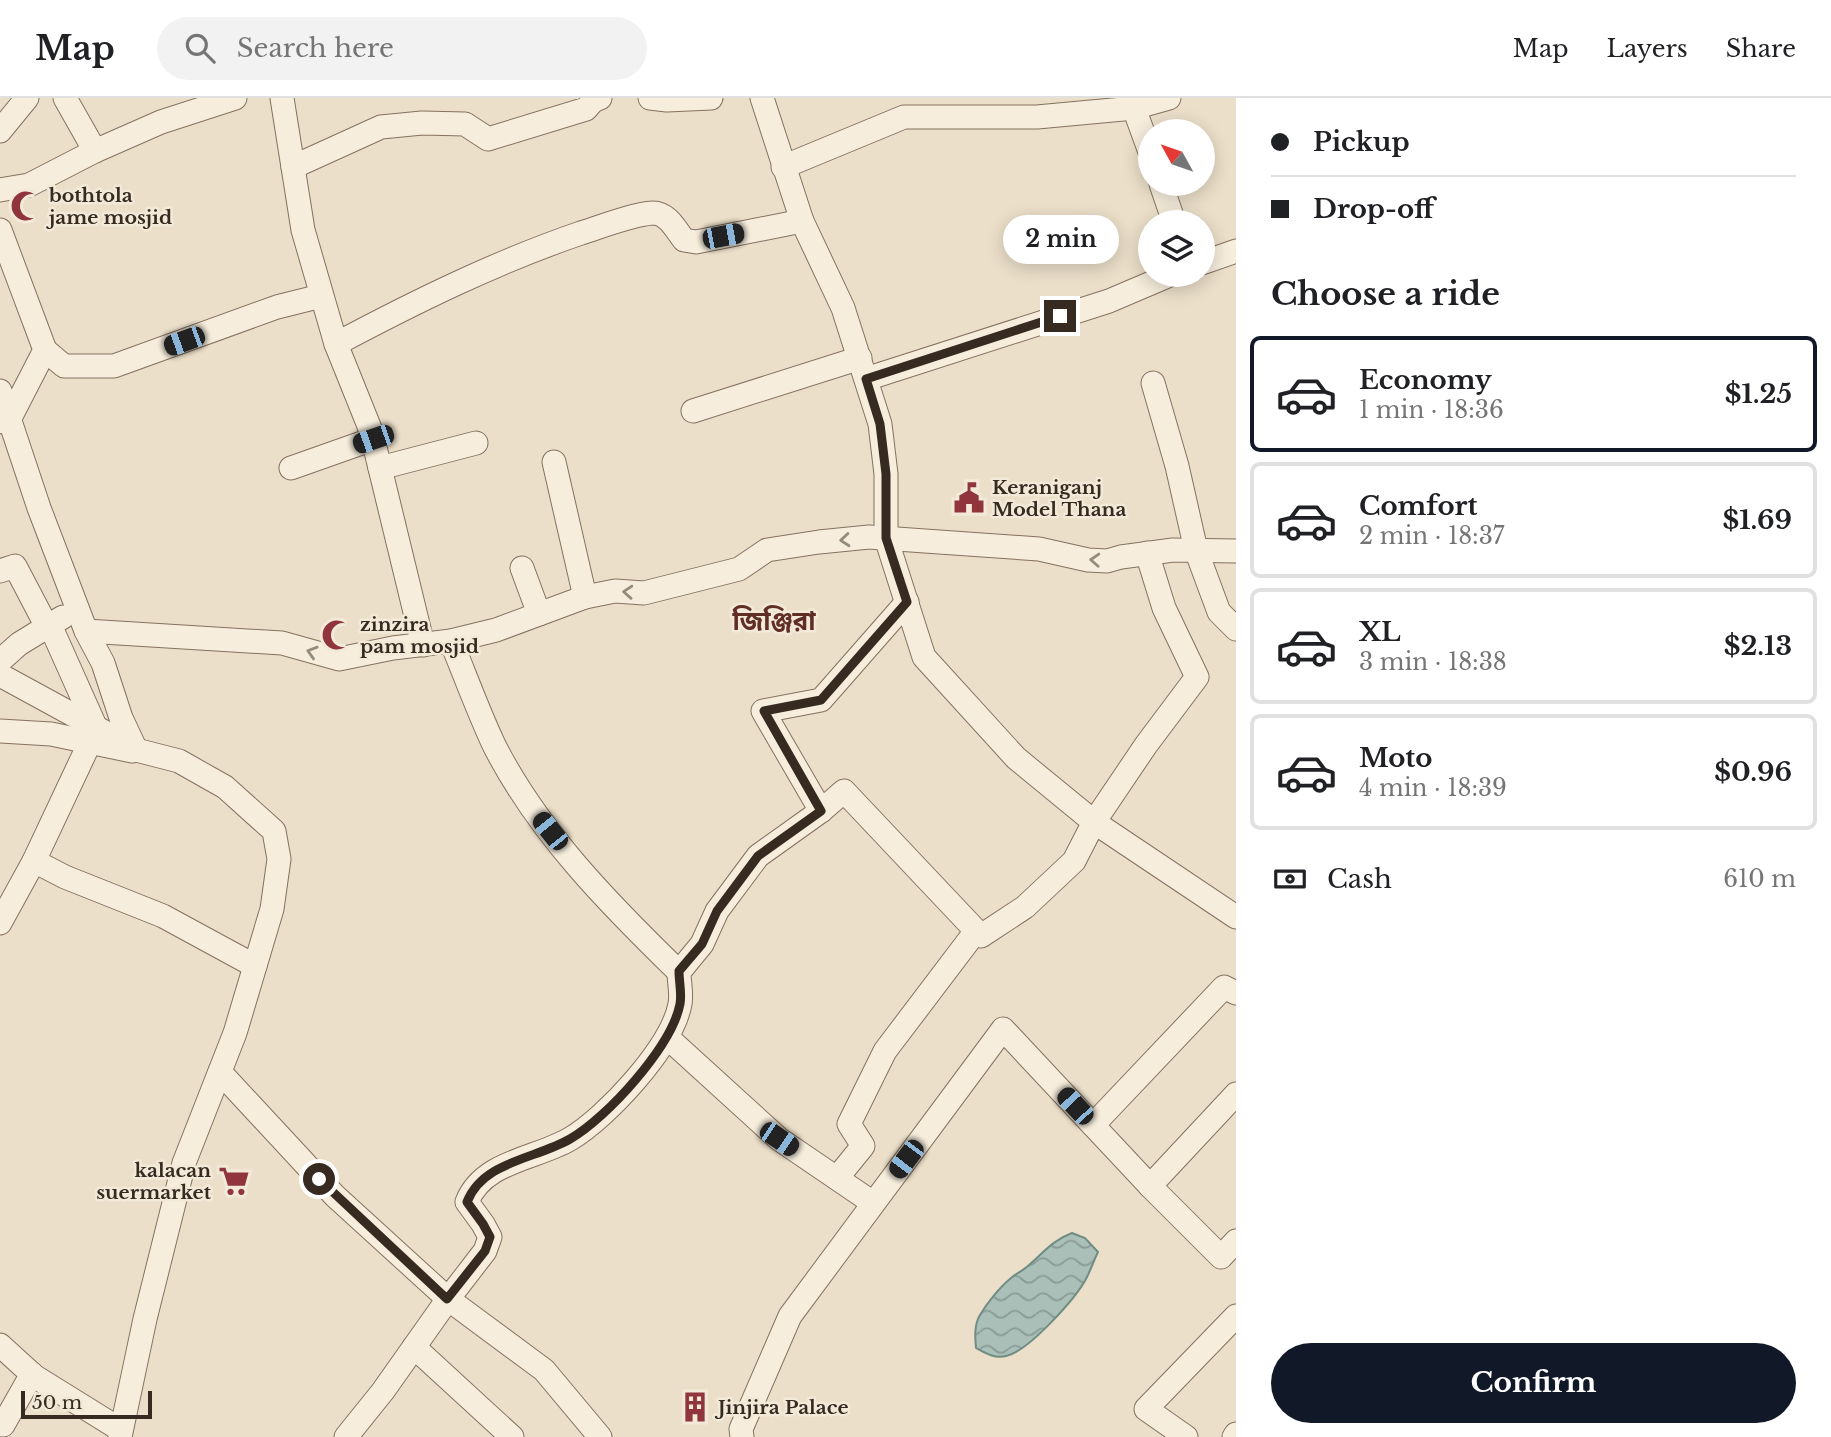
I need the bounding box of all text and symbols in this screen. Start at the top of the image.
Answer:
search box [157,17,647,80]
text: Map [35,28,115,69]
icon: search [181,29,219,67]
text: Search here [237,32,394,64]
text: Map [1513,34,1569,63]
text: Layers [1607,34,1688,63]
text: Share [1726,34,1796,63]
north arrow [1138,119,1214,196]
map controls [1138,119,1215,287]
text: Pickup [1313,126,1410,158]
place label: bothtola jame mosjid [46,184,172,229]
mosque icon: bothtola jame mosjid [9,189,43,223]
text: Drop-off [1313,193,1434,225]
button: layers [1138,210,1215,287]
callout: 2 min [1002,214,1118,264]
car [701,222,746,250]
text: 2 min [1025,225,1097,253]
text: Choose a ride [1271,274,1500,314]
route end [1044,300,1076,332]
car [161,324,208,358]
icon: car [1275,363,1338,426]
text: Economy [1359,364,1492,396]
text: $1.25 [1725,378,1792,410]
text: 1 min · 18:36 [1359,396,1504,424]
car [350,422,397,456]
place label: Keraniganj Model Thana [992,476,1126,521]
public building icon: Keraniganj Model Thana [952,481,986,515]
icon: car [1275,489,1338,552]
text: Comfort [1359,490,1477,522]
text: $1.69 [1722,504,1792,536]
text: 2 min · 18:37 [1359,522,1504,550]
one-way arrow [839,532,851,547]
one-way arrow [1090,553,1101,568]
one-way arrow [622,585,633,600]
district label: জিঞ্জিরা [731,605,816,637]
place label: zinzira pam mosjid [360,613,479,658]
icon: car [1275,615,1338,678]
text: XL [1359,616,1401,648]
mosque icon: zinzira pam mosjid [320,618,354,652]
text: $2.13 [1724,630,1792,662]
one-way arrow [306,646,318,661]
text: 3 min · 18:38 [1359,648,1507,676]
icon: car [1275,741,1338,804]
text: Moto [1359,742,1432,774]
text: $0.96 [1714,756,1792,788]
text: 4 min · 18:39 [1359,774,1507,802]
car [529,808,572,854]
icon: cash [1271,860,1309,898]
text: Cash [1327,863,1392,895]
text: 610 m [1723,865,1796,893]
car [1053,1083,1098,1129]
car [756,1119,803,1159]
car [885,1136,928,1182]
place label: kalacan suermarket [96,1159,212,1204]
route start [303,1163,335,1195]
supermarket icon: kalacan suermarket [217,1164,251,1198]
button: Confirm [1271,1343,1796,1423]
scale bar [21,1388,152,1420]
building icon: Jinjira Palace [678,1390,712,1424]
text: 50 m [32,1391,82,1414]
place label: Jinjira Palace [714,1396,849,1419]

